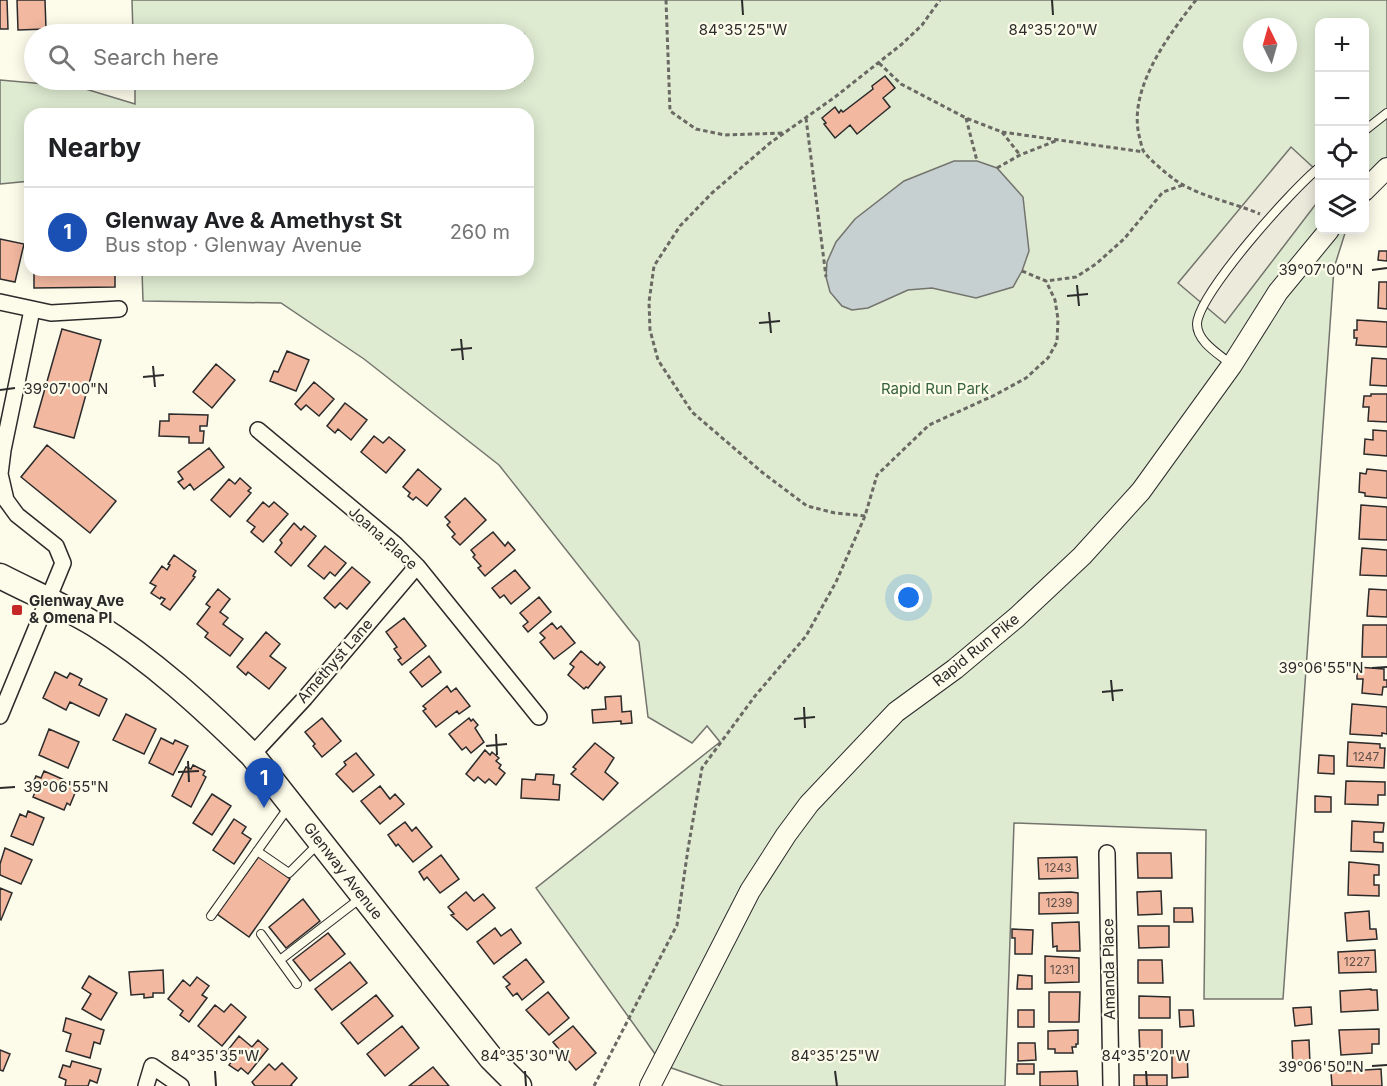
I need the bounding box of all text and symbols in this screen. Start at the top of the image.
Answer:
north arrow [1243,18,1297,72]
map controls [1315,18,1369,234]
button: + [1315,18,1369,72]
text: 84°35'25"W [699,20,787,39]
text: 84°35'20"W [1009,20,1098,39]
search box [24,24,534,90]
icon: search [45,41,78,74]
text: Search here [93,44,219,70]
button: − [1315,72,1369,126]
button: locate [1315,126,1369,180]
text: Nearby [48,132,141,163]
button: layers [1315,180,1369,234]
text: Glenway Ave & Amethyst St [105,207,402,233]
text: 1 [63,220,72,244]
text: 260 m [450,220,510,244]
text: Bus stop · Glenway Avenue [105,233,362,257]
text: 39°07'00"N [1279,260,1363,279]
text: 39°07'00"N [24,379,108,398]
park label: Rapid Run Park [881,379,990,398]
street label: Joana Place [345,502,422,574]
your location [894,583,923,612]
place label: Glenway Ave & Omena Pl [29,591,124,627]
marker: Glenway Ave & Omena Pl [10,603,24,617]
street label: Rapid Run Pike [929,609,1023,690]
street label: Amethyst Lane [293,615,376,707]
text: 39°06'55"N [1278,658,1364,677]
house number: 1247 [1353,749,1379,764]
pin: 1 [244,758,284,808]
text: 39°06'55"N [23,777,109,796]
street label: Glenway Avenue [300,818,387,923]
house number: 1243 [1044,860,1072,875]
house number: 1239 [1045,895,1073,910]
street label: Amanda Place [1098,918,1119,1020]
house number: 1227 [1344,954,1370,969]
house number: 1231 [1050,962,1074,977]
text: 84°35'35"W [171,1046,259,1065]
text: 84°35'30"W [481,1046,570,1065]
text: 84°35'25"W [791,1046,879,1065]
text: 84°35'20"W [1102,1046,1191,1065]
text: 39°06'50"N [1278,1057,1364,1076]

